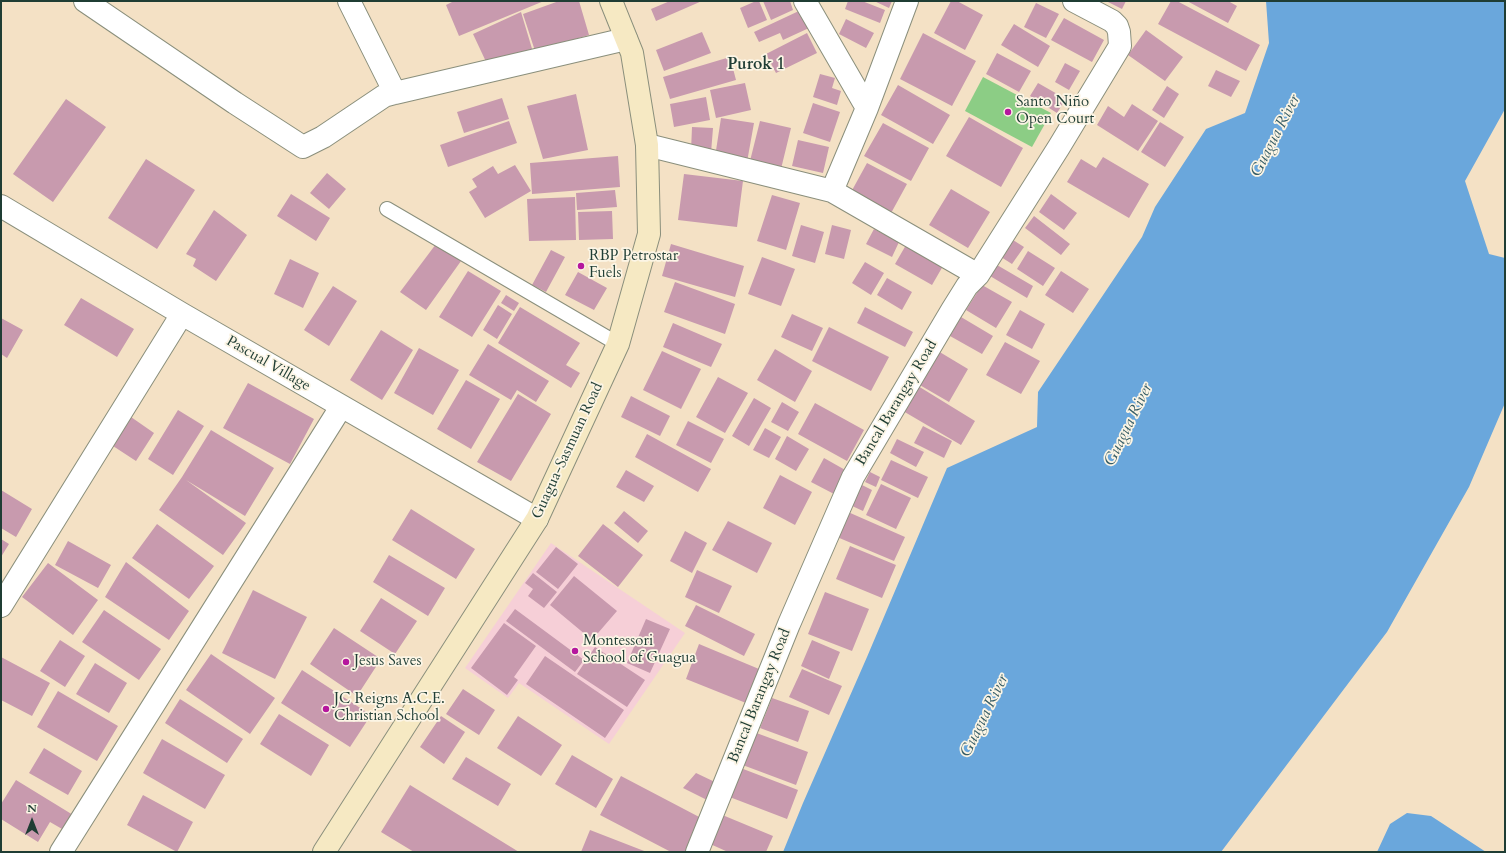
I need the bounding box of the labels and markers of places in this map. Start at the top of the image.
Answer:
place label: Santo Niño Open Court [1016,94,1094,129]
marker: Santo Niño Open Court [1003,107,1013,117]
place label: RBP Petrostar Fuels [589,248,678,283]
marker: RBP Petrostar Fuels [576,261,586,271]
place label: Montessori School of Guagua [583,633,696,668]
marker: Montessori School of Guagua [570,646,580,656]
place label: Jesus Saves [354,653,422,671]
marker: Jesus Saves [341,657,351,667]
place label: JC Reigns A.C.E. Christian School [334,691,445,726]
marker: JC Reigns A.C.E. Christian School [321,704,331,714]

